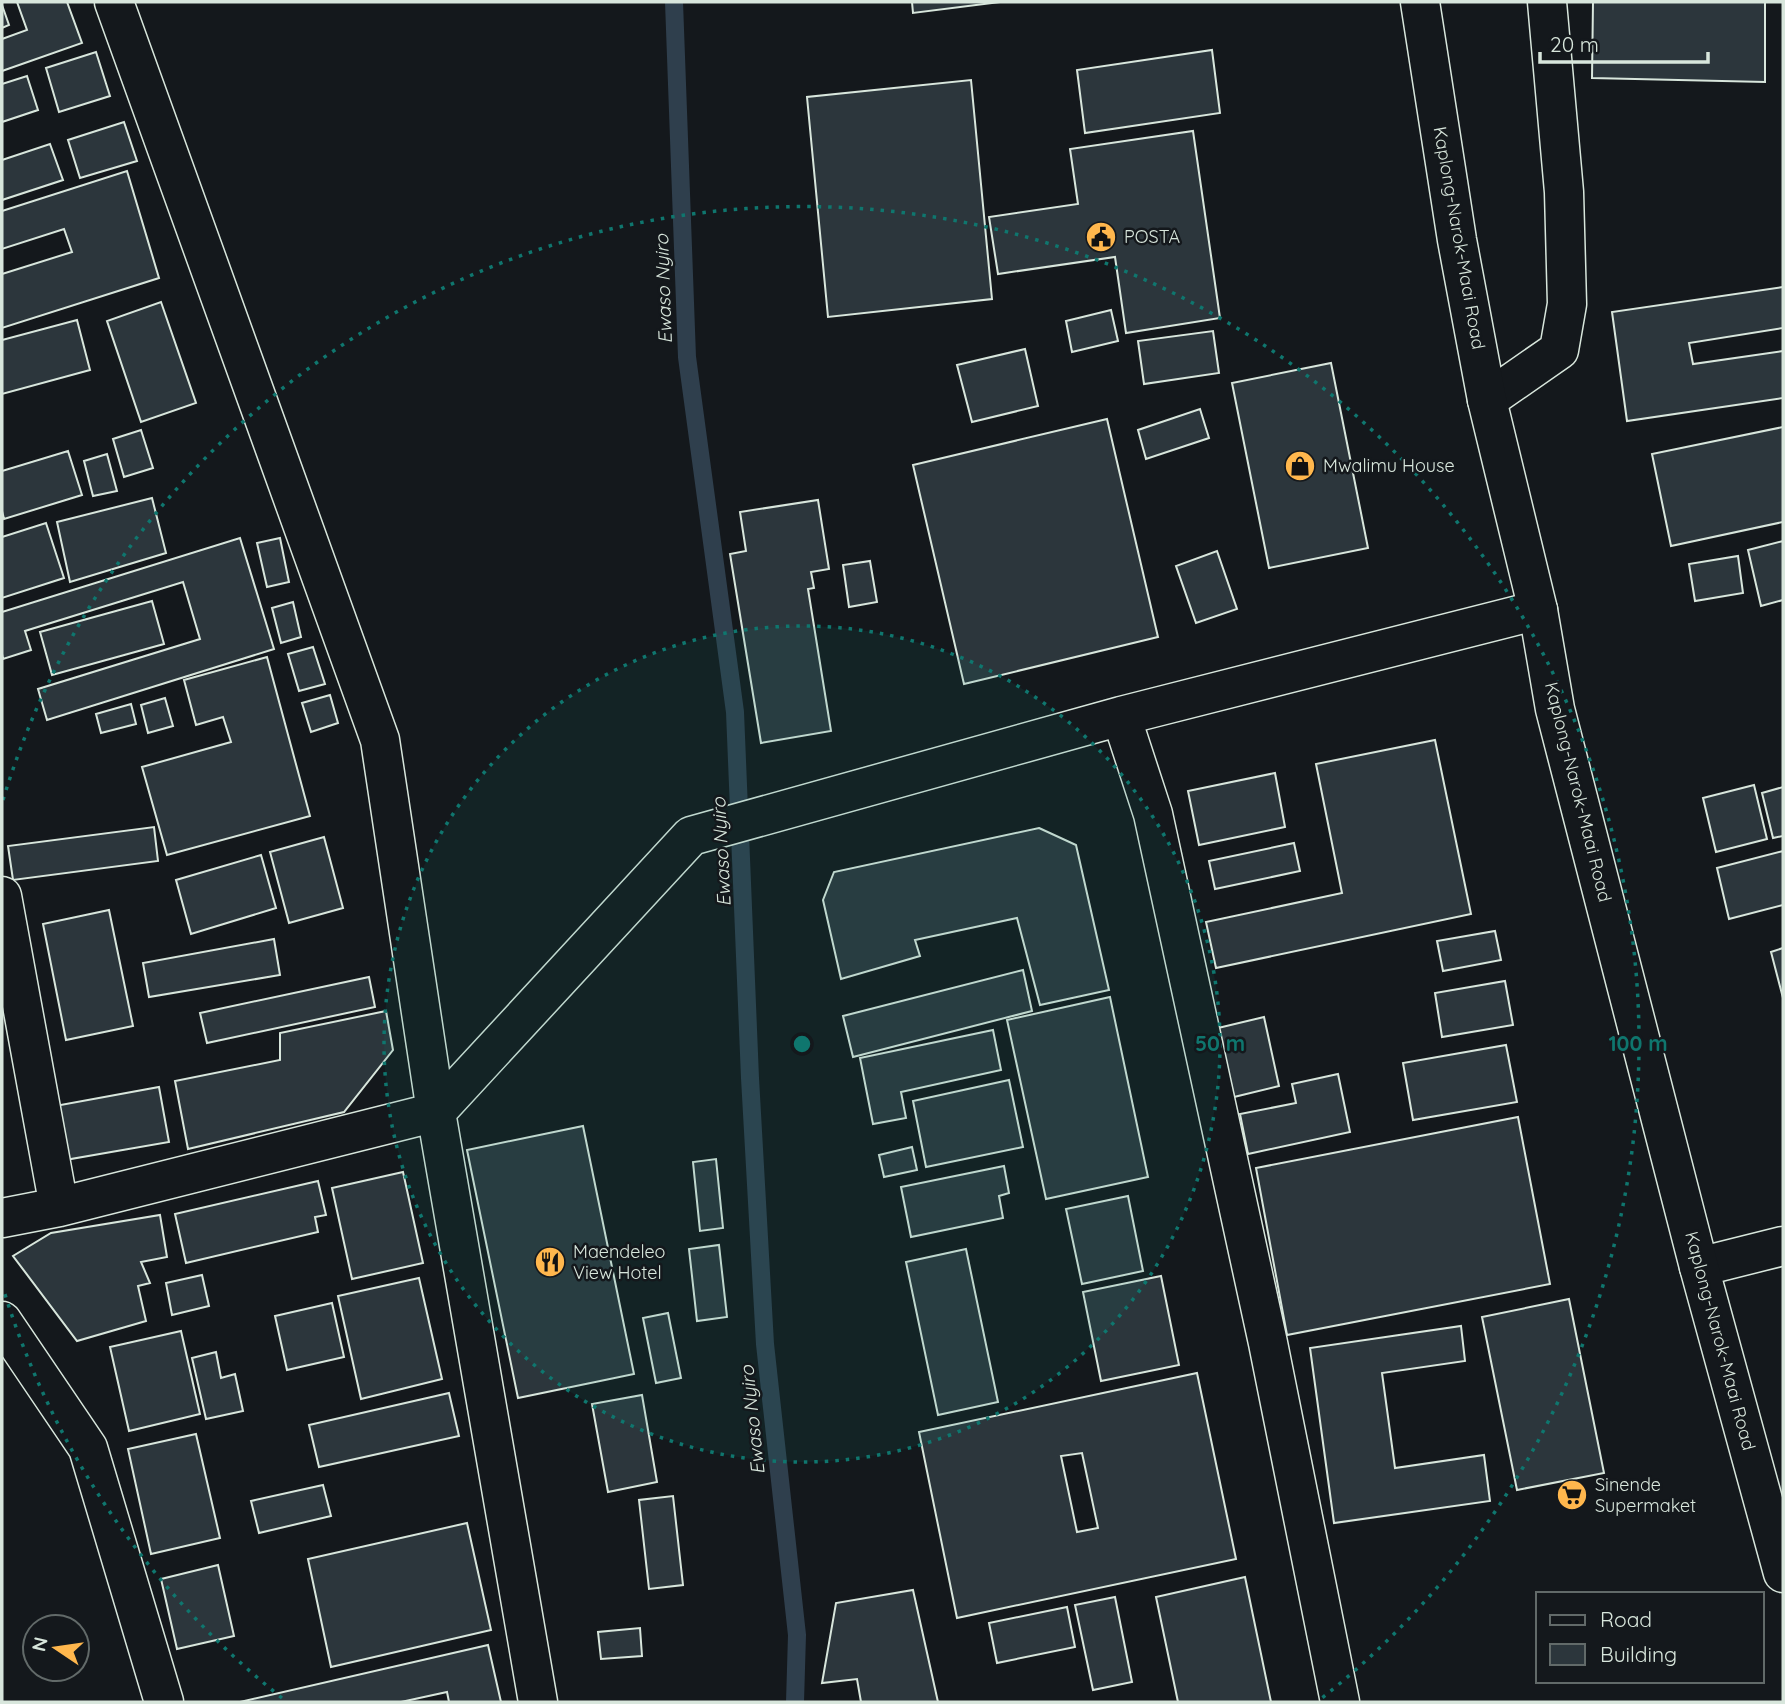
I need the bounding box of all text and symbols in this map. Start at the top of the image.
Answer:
scale bar [1540,21,1708,65]
text: 20 m [1550,31,1599,57]
street label: Kaplong-Narok-Maai Road [1429,125,1490,351]
public building icon: POSTA [1084,220,1118,254]
place label: POSTA [1124,225,1181,248]
water label: Ewaso Nyiro [649,232,677,344]
shop icon: Mwalimu House [1283,449,1317,483]
place label: Mwalimu House [1323,454,1455,477]
street label: Kaplong-Narok-Maai Road [1540,680,1617,904]
water label: Ewaso Nyiro [706,795,736,907]
text: 50 m [1195,1030,1245,1056]
text: 100 m [1608,1030,1668,1056]
centre of rings [790,1032,814,1056]
street label: Kaplong-Narok-Maai Road [1680,1229,1761,1453]
place label: Maendeleo View Hotel [573,1240,665,1284]
restaurant icon: Maendeleo View Hotel [533,1245,567,1279]
water label: Ewaso Nyiro [734,1363,770,1476]
place label: Sinende Supermaket [1595,1473,1696,1517]
supermarket icon: Sinende Supermaket [1555,1478,1589,1512]
legend [1536,1592,1764,1683]
text: Road [1600,1606,1652,1632]
north arrow [21,1613,91,1683]
text: N [26,1635,53,1654]
text: Building [1600,1641,1677,1667]

